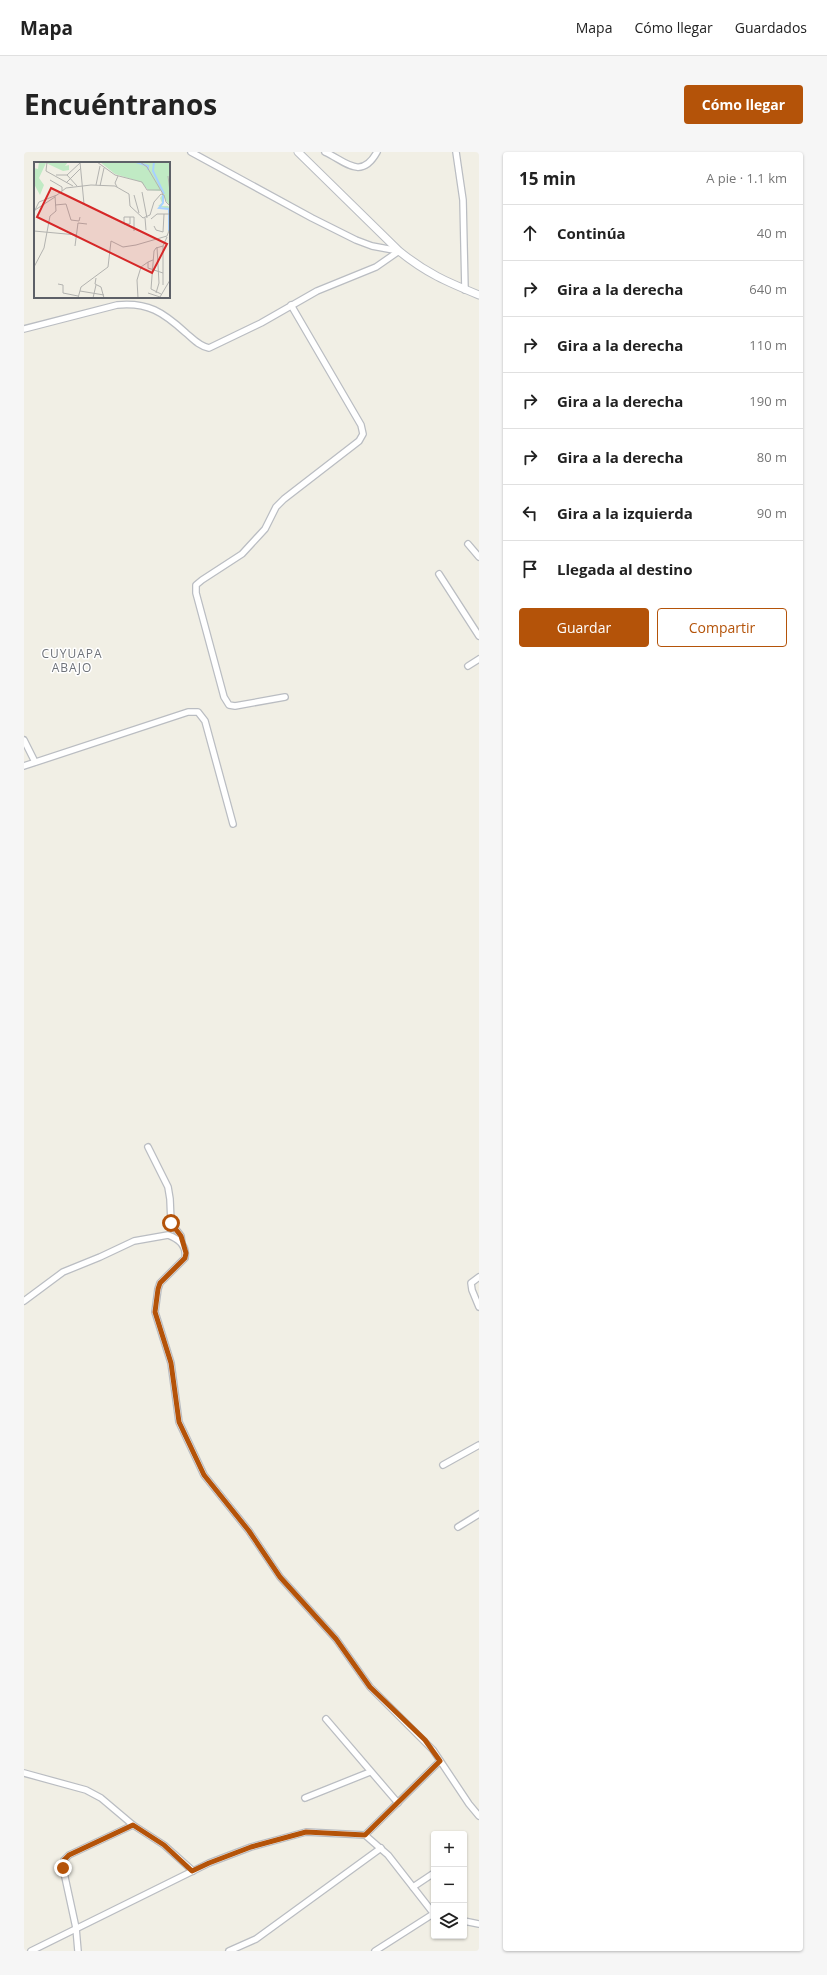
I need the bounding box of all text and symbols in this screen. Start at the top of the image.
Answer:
text: Mapa [20,15,73,41]
text: Mapa [576,18,612,37]
text: Cómo llegar [634,18,713,37]
text: Guardados [735,18,807,37]
text: Encuéntranos [24,85,217,123]
button: Cómo llegar [684,85,803,124]
inset map [34,162,170,298]
text: 15 min [519,167,576,190]
text: A pie · 1.1 km [706,169,787,187]
icon: ahead [519,222,541,244]
text: Continúa [557,223,626,243]
text: 40 m [757,224,787,242]
icon: right [519,278,541,300]
text: Gira a la derecha [557,279,683,299]
text: 640 m [749,280,787,298]
icon: right [519,334,541,356]
text: Gira a la derecha [557,335,683,355]
text: 110 m [749,336,787,354]
icon: right [519,390,541,412]
text: Gira a la derecha [557,391,683,411]
text: 190 m [749,392,787,410]
icon: right [519,446,541,468]
text: Gira a la derecha [557,447,683,467]
text: 80 m [757,448,787,466]
icon: left [519,502,541,524]
text: Gira a la izquierda [557,503,693,523]
text: 90 m [757,504,787,522]
icon: arrive [519,558,541,580]
text: Llegada al destino [557,559,692,579]
button: Guardar [519,608,649,647]
button: Compartir [657,608,787,647]
district label: CUYUAPA ABAJO [41,645,103,676]
route start [162,1214,180,1232]
map controls [431,1831,467,1939]
button: + [431,1831,467,1867]
route end [54,1859,72,1877]
button: − [431,1867,467,1903]
button: layers [431,1903,467,1939]

